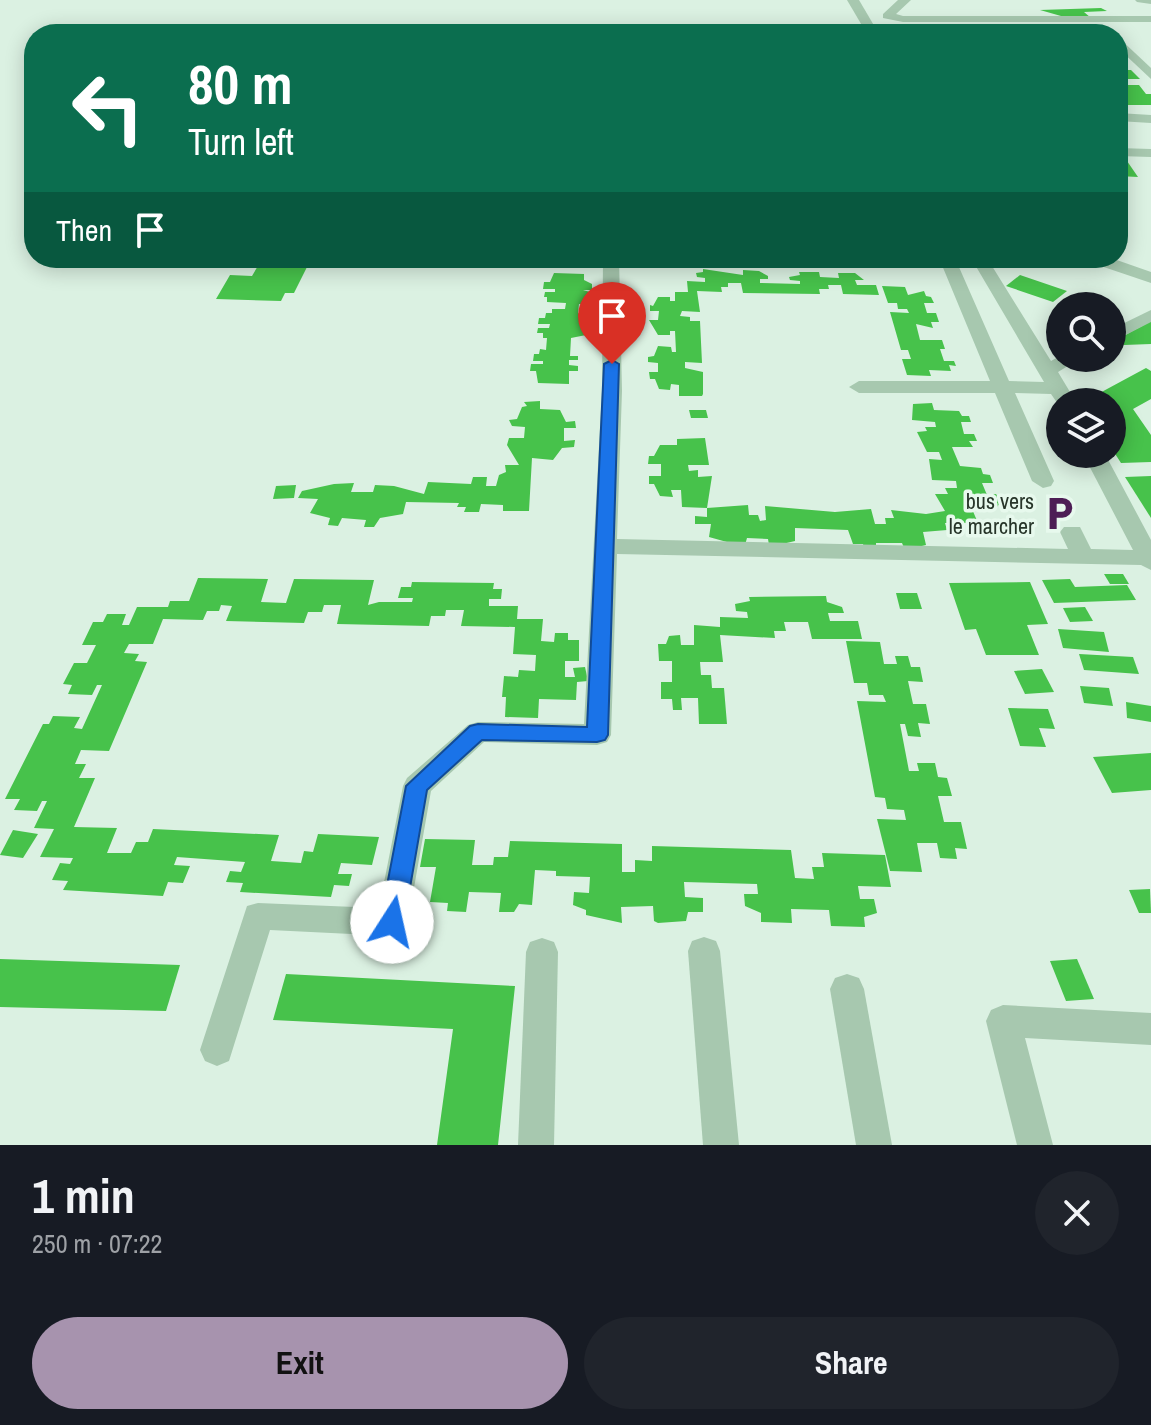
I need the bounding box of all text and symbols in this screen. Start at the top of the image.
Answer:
text: 80 m [188,46,293,121]
icon: left [56,56,160,160]
text: Turn left [188,118,294,166]
icon: arrive [128,208,172,252]
text: Then [56,210,112,250]
pin [578,282,646,364]
map controls [1046,292,1126,468]
button: search [1046,292,1126,372]
icon: arrive [590,294,634,338]
button: layers [1046,388,1126,468]
place label: bus vers le marcher [949,486,1034,541]
parking icon: bus vers le marcher [1041,495,1079,533]
position arrow [350,880,434,964]
text: 1 min [32,1163,135,1228]
button: close [1035,1171,1119,1255]
text: 250 m · 07:22 [32,1226,162,1261]
button: Exit [32,1317,568,1409]
button: Share [584,1317,1119,1409]

